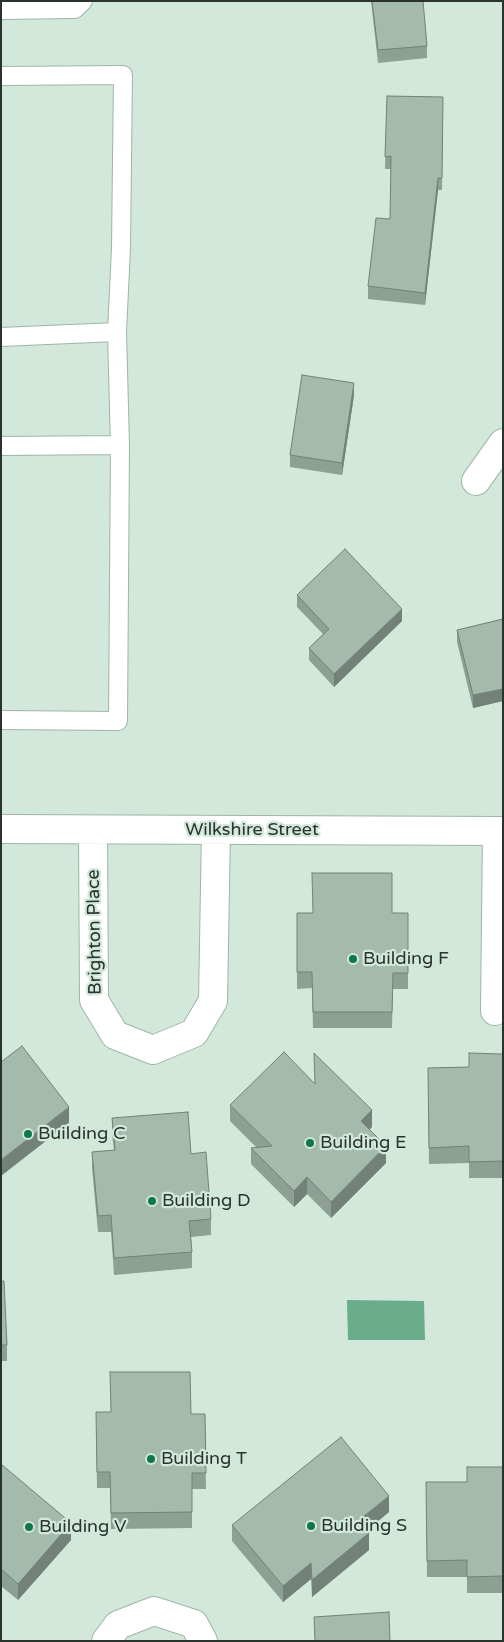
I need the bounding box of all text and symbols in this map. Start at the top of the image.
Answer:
street label: Wilkshire Street [185,819,319,841]
street label: Brighton Place [83,869,107,995]
place label: Building F [363,948,449,970]
marker: Building F [347,953,359,965]
place label: Building C [38,1123,126,1145]
marker: Building C [22,1128,34,1140]
place label: Building E [320,1132,407,1154]
marker: Building E [304,1137,316,1149]
place label: Building D [162,1190,251,1212]
marker: Building D [146,1195,158,1207]
place label: Building T [161,1448,247,1470]
marker: Building T [145,1453,157,1465]
place label: Building S [321,1515,407,1537]
place label: Building V [39,1516,127,1538]
marker: Building S [305,1520,317,1532]
marker: Building V [23,1521,35,1533]

